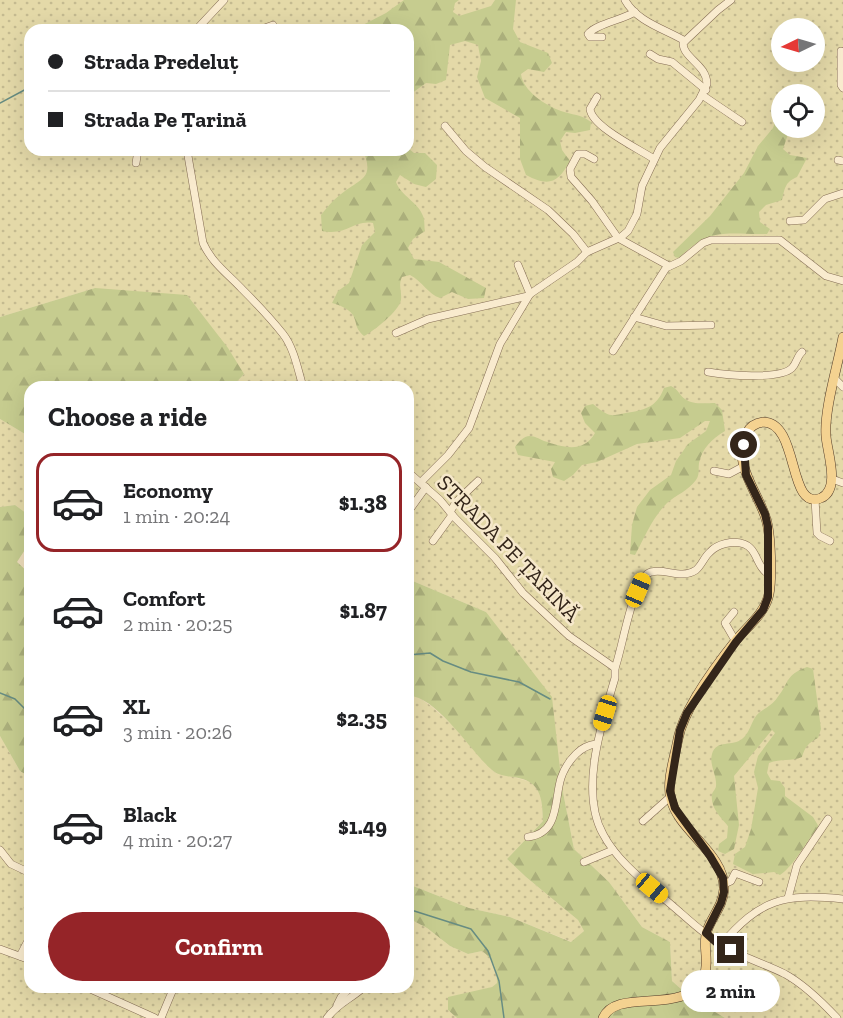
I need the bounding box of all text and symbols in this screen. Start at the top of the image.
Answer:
north arrow [771,18,825,72]
map controls [771,18,825,138]
text: Strada Predeluț [84,48,238,75]
button: locate [771,84,825,138]
text: Strada Pe Țarină [84,106,247,133]
text: Choose a ride [48,401,207,433]
route start [730,431,757,458]
street label: STRADA PE ȚARINĂ [432,469,586,628]
icon: car [51,476,105,530]
text: Economy [123,477,213,504]
text: $1.38 [339,489,387,516]
text: 1 min · 20:24 [123,504,230,528]
car [623,570,653,610]
icon: car [51,584,105,638]
text: Comfort [123,585,205,612]
text: $1.87 [340,597,387,624]
text: 2 min · 20:25 [123,612,232,636]
icon: car [51,692,105,746]
text: XL [123,693,150,720]
car [591,693,619,733]
text: $2.35 [336,705,387,732]
text: 3 min · 20:26 [123,720,232,744]
icon: car [51,800,105,854]
text: Black [123,801,177,828]
text: $1.49 [338,813,387,840]
text: 4 min · 20:27 [123,828,232,852]
car [632,870,672,906]
button: Confirm [48,912,390,981]
route end [717,936,744,963]
callout: 2 min [682,971,780,1013]
text: 2 min [706,979,755,1003]

